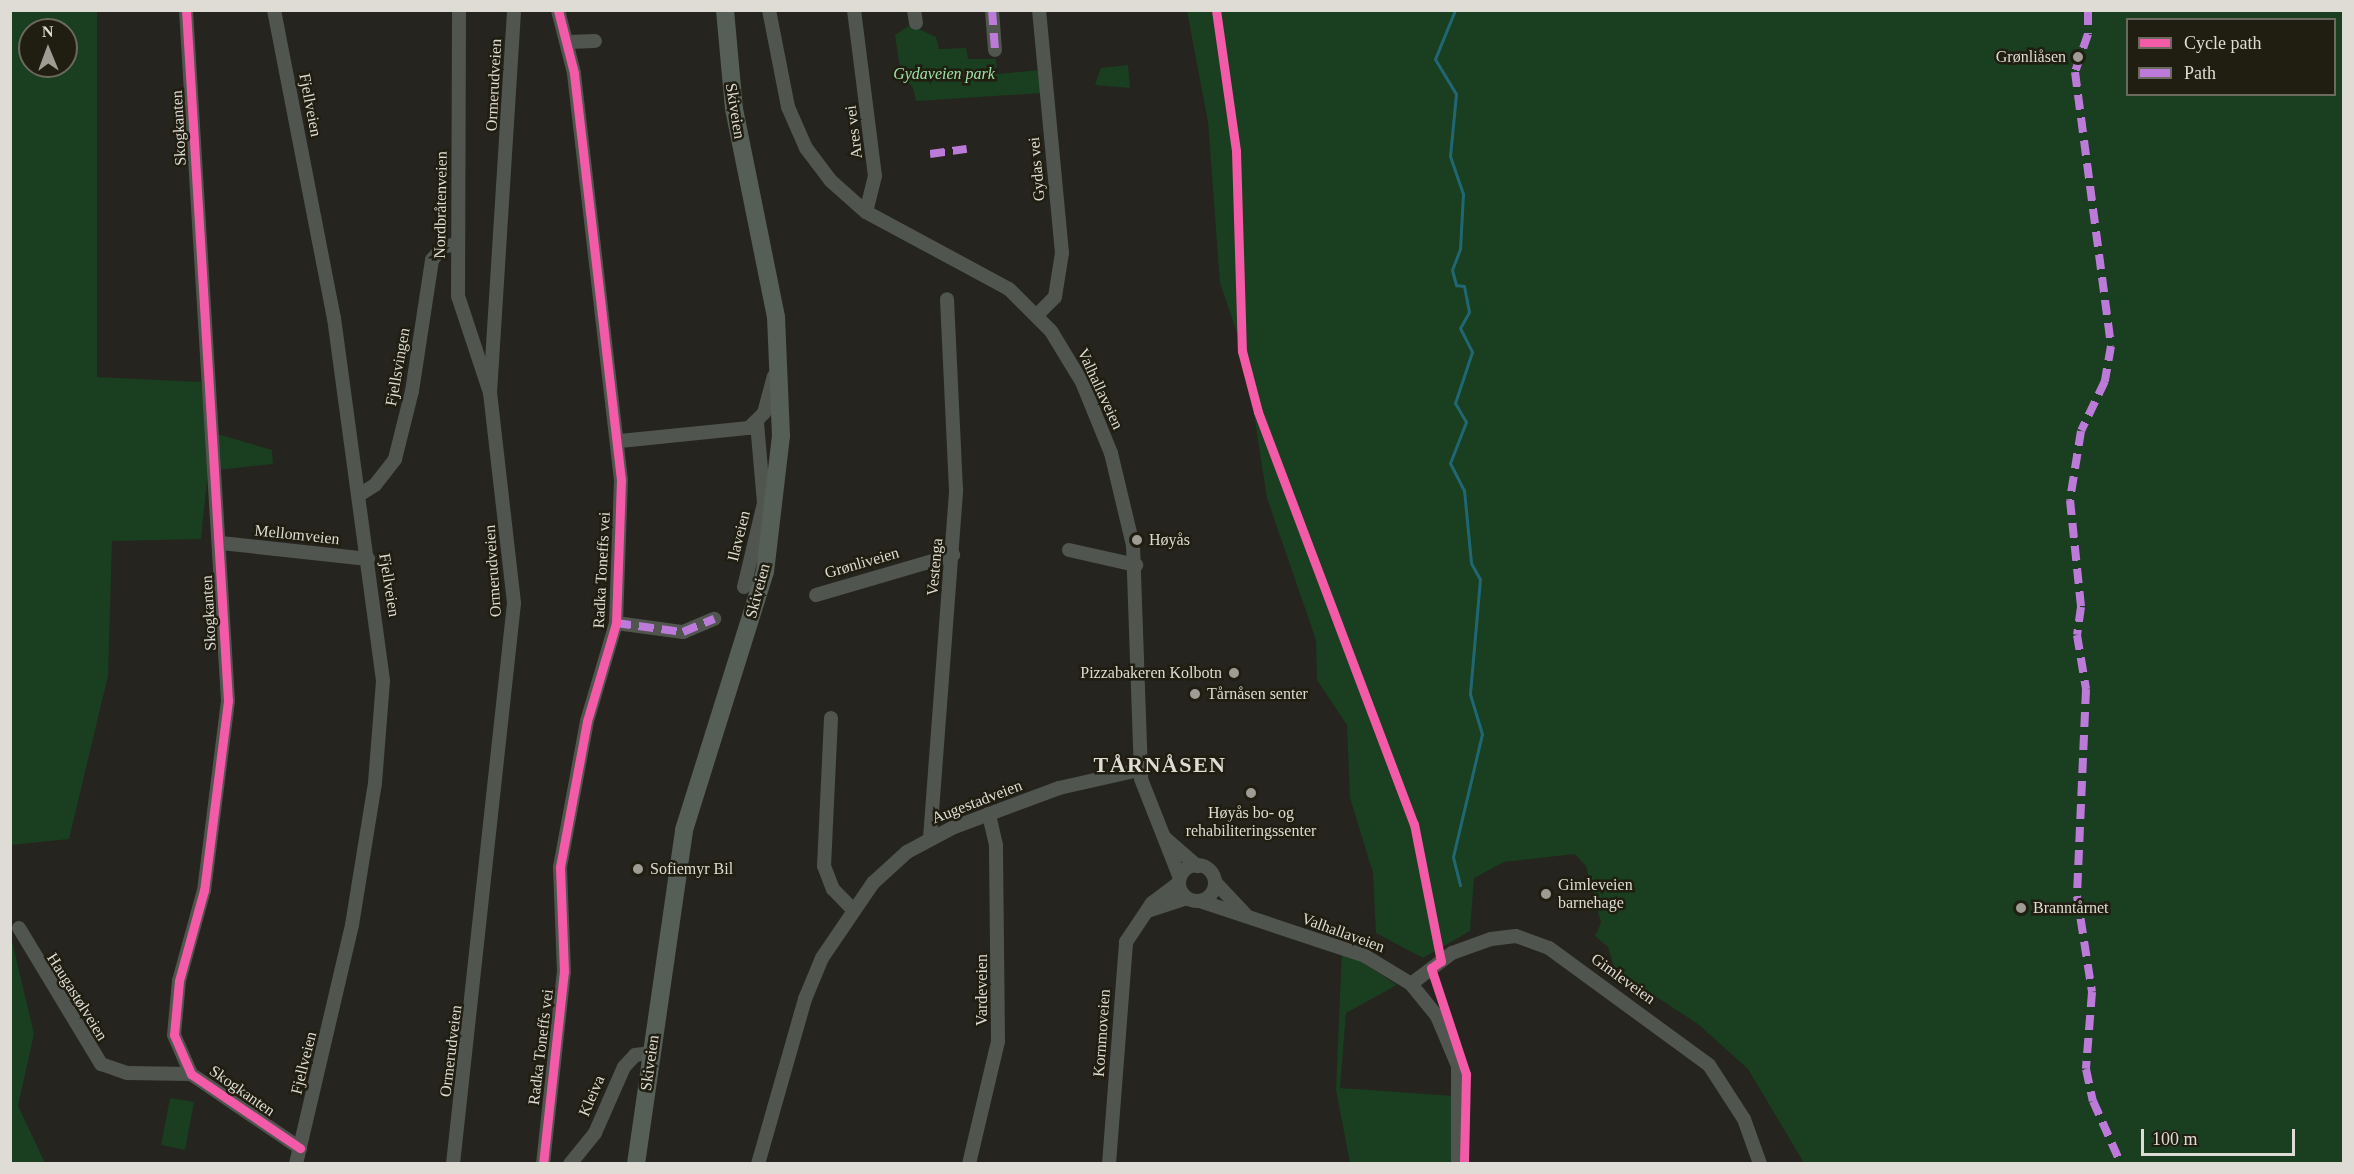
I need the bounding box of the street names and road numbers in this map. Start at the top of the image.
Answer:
street label: Ormerudveien [482,38,506,132]
street label: Fjellveien [294,72,326,138]
street label: Skiveien [721,82,749,140]
street label: Skogkanten [167,90,191,166]
street label: Ares vei [841,104,867,160]
street label: Gydas vei [1025,136,1049,202]
street label: Nordbråtenveien [430,151,452,259]
street label: Fjellsvingen [382,326,414,408]
street label: Valhallaveien [1073,345,1127,433]
street label: Ilaveien [723,509,755,563]
street label: Radka Toneffs vei [589,511,615,629]
street label: Mellomveien [254,521,340,549]
street label: Ormerudveien [480,524,506,618]
street label: Vestenga [923,537,947,597]
street label: Grønliveien [823,543,901,583]
street label: Fjellveien [375,552,403,618]
street label: Skiveien [741,561,775,621]
street label: Skogkanten [197,575,221,651]
street label: Augestadveien [929,776,1025,828]
street label: Valhallaveien [1299,909,1387,957]
street label: Gimleveien [1587,949,1659,1009]
street label: Haugastølveien [42,950,112,1044]
street label: Vardeveien [972,954,992,1026]
street label: Radka Toneffs vei [524,988,558,1106]
street label: Kornmoveien [1089,988,1115,1078]
street label: Ormerudveien [436,1004,466,1098]
street label: Fjellveien [287,1030,321,1096]
street label: Skiveien [637,1034,663,1092]
street label: Skogkanten [206,1061,278,1121]
street label: Kleiva [575,1073,609,1119]

